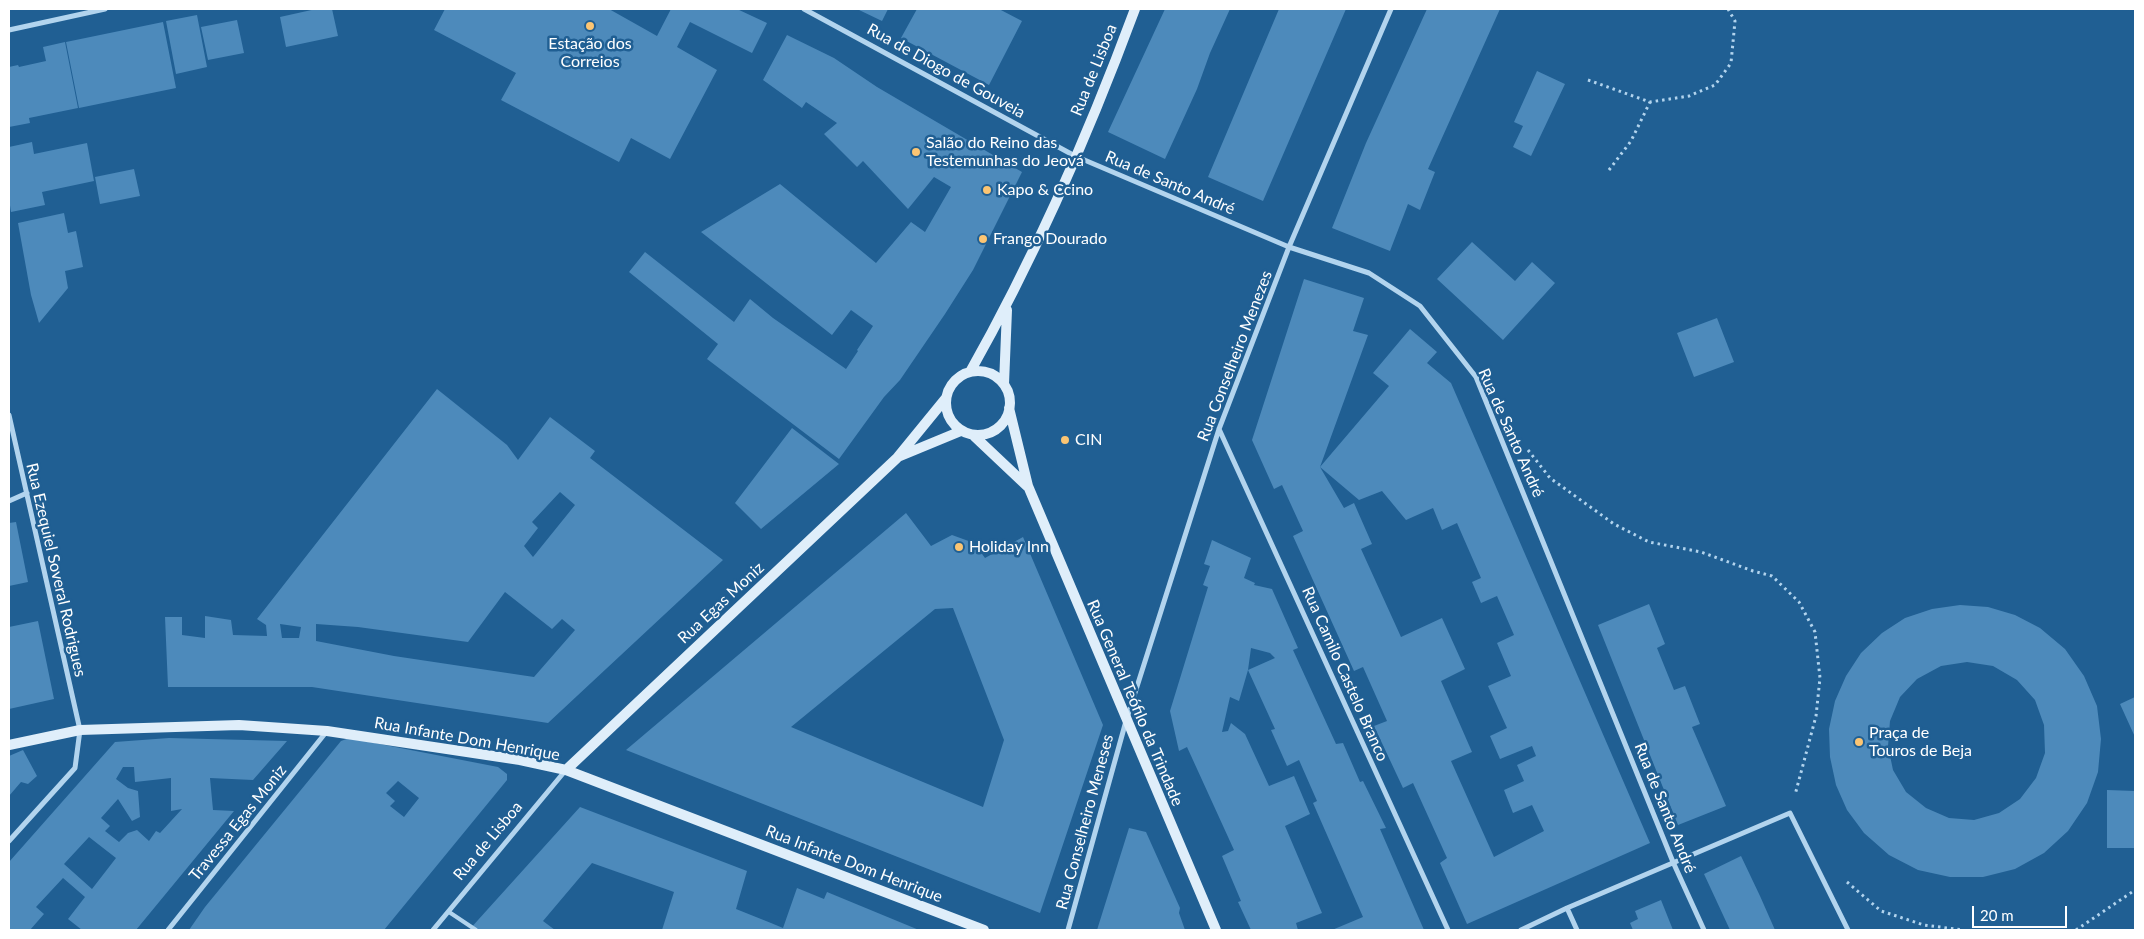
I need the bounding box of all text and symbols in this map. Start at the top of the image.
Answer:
marker: Estação dos Correios [584,20,596,32]
street label: Rua de Diogo de Gouveia [864,20,1028,122]
street label: Rua de Lisboa [1067,21,1121,119]
place label: Estação dos Correios [548,34,632,72]
place label: Salão do Reino das Testemunhas do Jeová [926,133,1084,171]
marker: Salão do Reino das Testemunhas do Jeová [910,146,922,158]
street label: Rua de Santo André [1102,147,1238,219]
place label: Kapo & Ccino [997,180,1093,200]
marker: Kapo & Ccino [981,184,993,196]
place label: Frango Dourado [993,229,1107,249]
marker: Frango Dourado [977,233,989,245]
street label: Rua Conselheiro Menezes [1194,268,1276,444]
street label: Rua de Santo André [1474,366,1548,500]
place label: CIN [1075,430,1102,450]
marker: CIN [1059,434,1071,446]
street label: Rua Ezequiel Soveral Rodrigues [22,461,90,679]
place label: Holiday Inn [969,537,1049,557]
marker: Holiday Inn [953,541,965,553]
street label: Rua Egas Moniz [674,558,768,648]
street label: Rua Camilo Castelo Branco [1298,584,1392,764]
street label: Rua General Teófilo da Trindade [1083,597,1187,809]
street label: Rua Infante Dom Henrique [373,713,561,765]
place label: Praça de Touros de Beja [1869,723,1972,761]
street label: Rua Conselheiro Meneses [1052,732,1118,912]
marker: Praça de Touros de Beja [1853,736,1865,748]
street label: Rua de Santo André [1630,740,1700,876]
street label: Travessa Egas Moniz [185,761,291,885]
street label: Rua de Lisboa [449,798,527,884]
street label: Rua Infante Dom Henrique [763,821,945,907]
scale bar [1974,896,2069,928]
text: 20 m [1980,906,2014,924]

